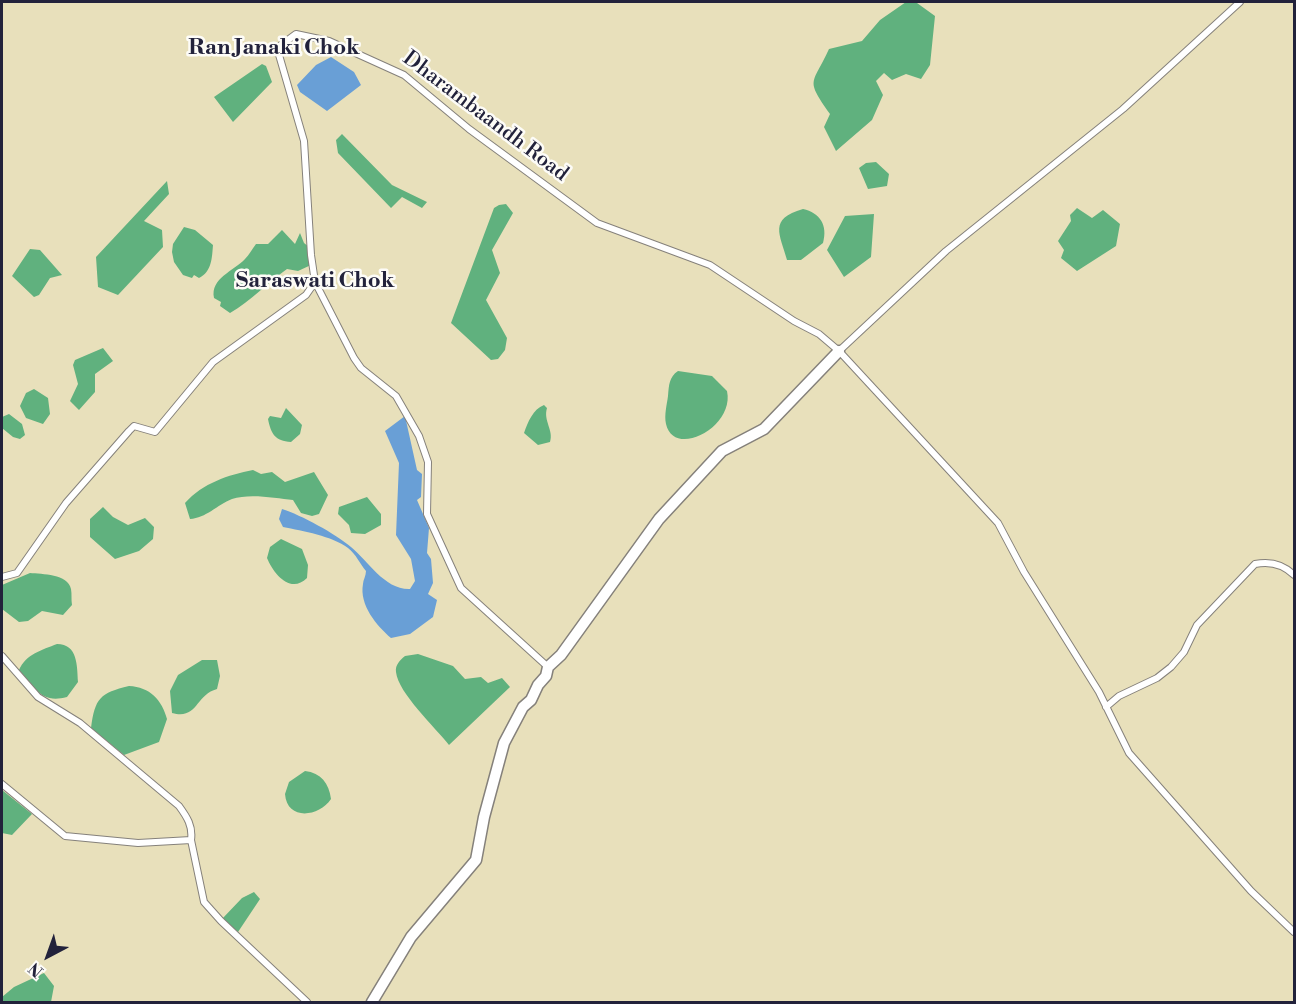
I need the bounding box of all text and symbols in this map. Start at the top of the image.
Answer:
district label: Ran Janaki Chok [188,36,360,62]
street label: Dharambaandh Road [397,47,573,187]
district label: Saraswati Chok [236,269,394,295]
north arrow [18,926,78,986]
text: N [25,958,48,981]

